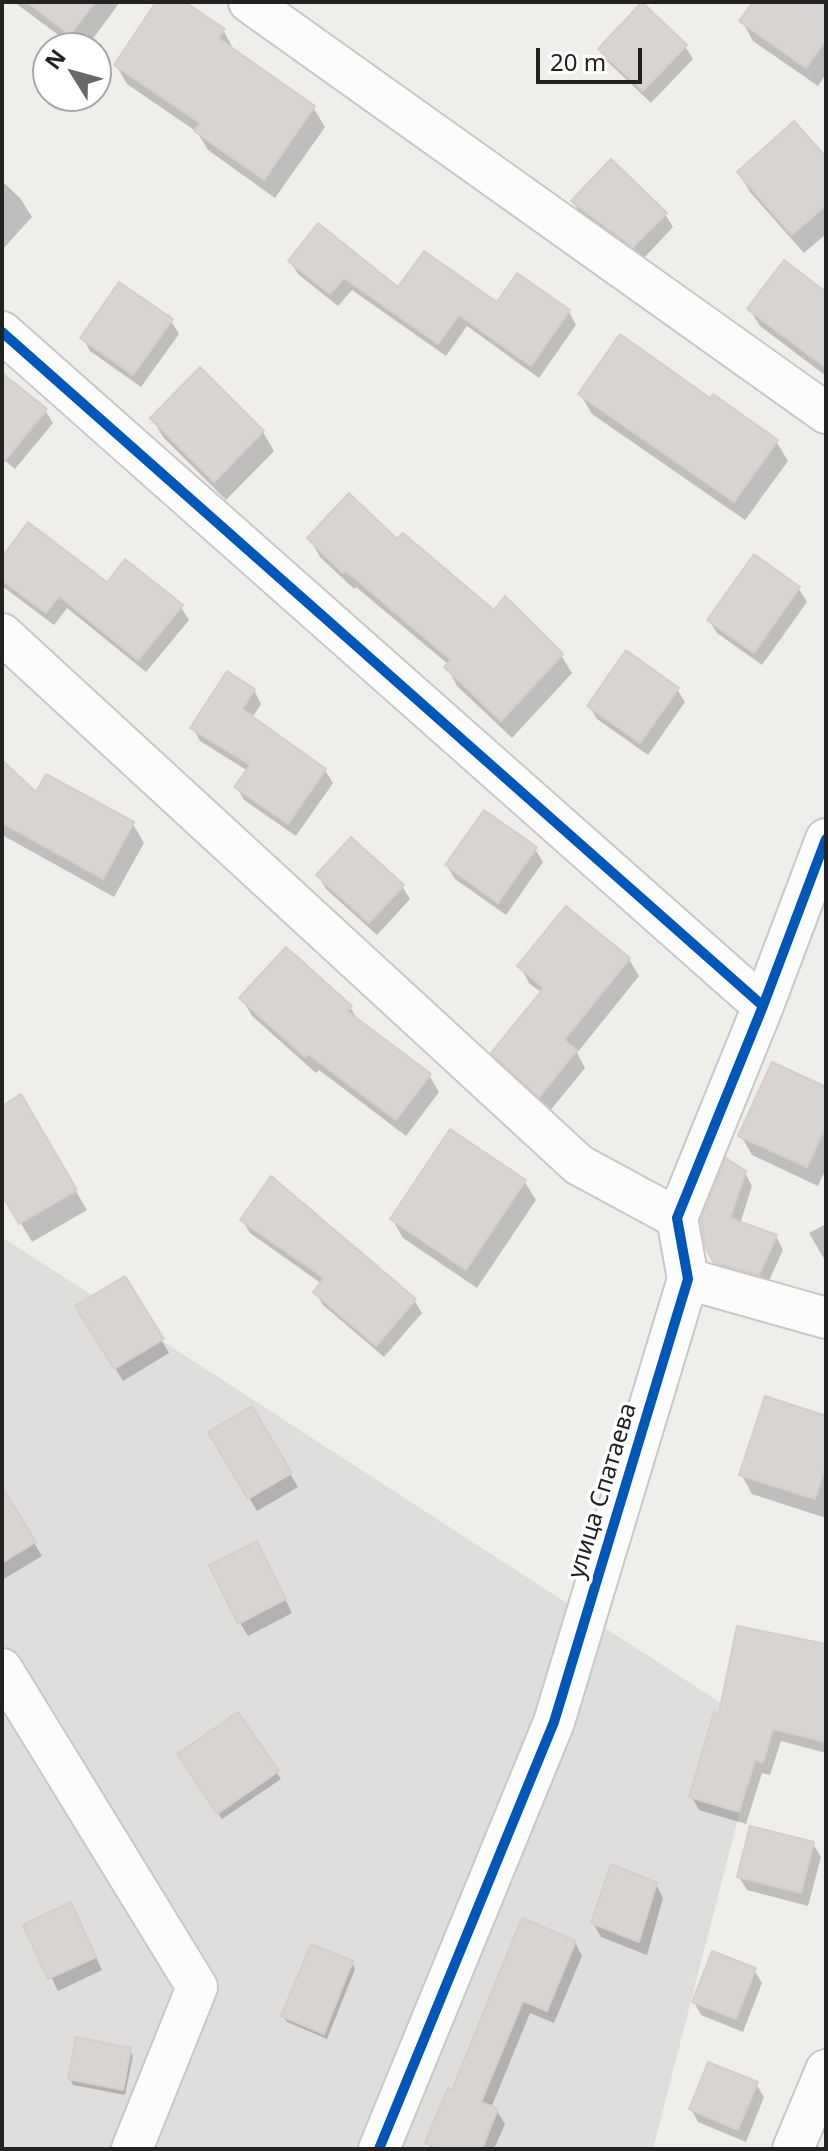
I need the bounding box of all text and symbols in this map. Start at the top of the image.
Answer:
north arrow [32,32,112,112]
scale bar [540,32,646,82]
text: N [37,43,72,75]
text: 20 m [550,45,606,78]
street label: улица Спатаева [563,1400,643,1582]

